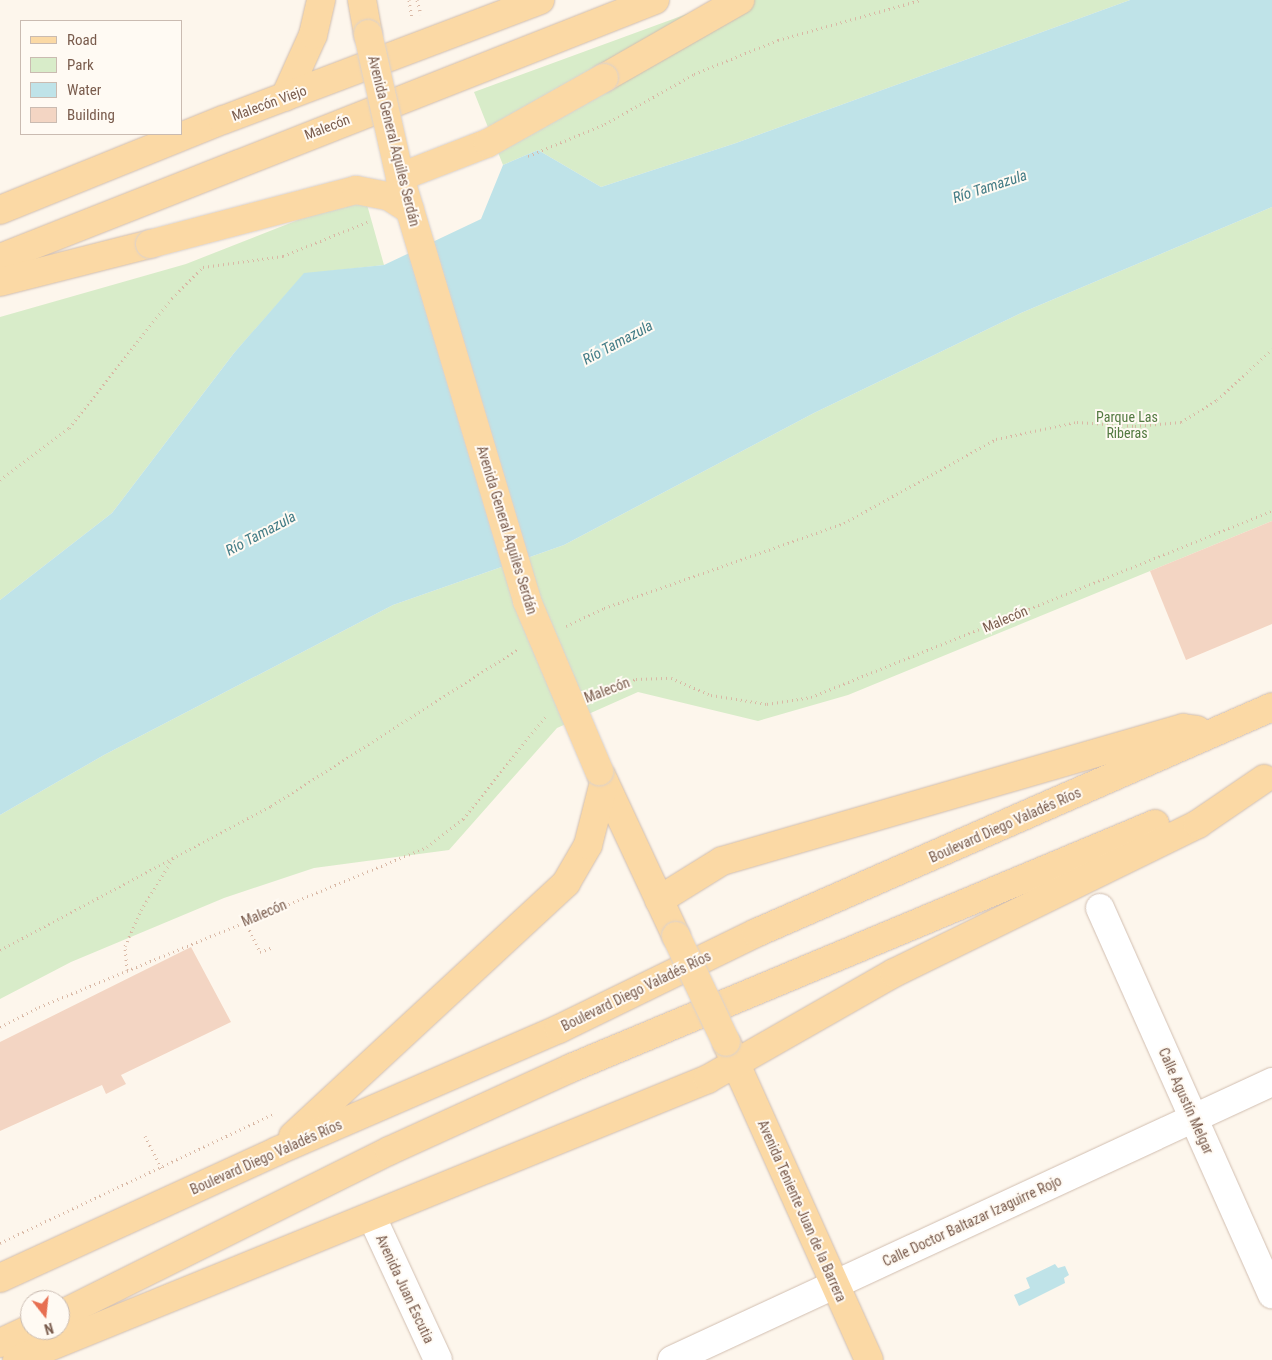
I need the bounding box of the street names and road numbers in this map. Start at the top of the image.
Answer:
street label: Avenida General Aquiles Serdán [365,54,423,228]
street label: Malecón Viejo [229,82,309,124]
street label: Malecón [302,111,352,143]
street label: Avenida General Aquiles Serdán [473,444,541,616]
street label: Malecón [980,602,1030,636]
street label: Malecón [582,674,632,706]
street label: Boulevard Diego Valadés Ríos [927,784,1083,866]
street label: Malecón [239,896,289,930]
street label: Boulevard Diego Valadés Ríos [558,947,714,1035]
street label: Calle Agustín Melgar [1155,1045,1217,1157]
street label: Boulevard Diego Valadés Ríos [188,1116,344,1198]
street label: Avenida Teniente Juan de la Barrera [754,1117,850,1305]
street label: Calle Doctor Baltazar Izaguirre Rojo [880,1172,1064,1270]
street label: Avenida Juan Escutia [372,1232,438,1346]

